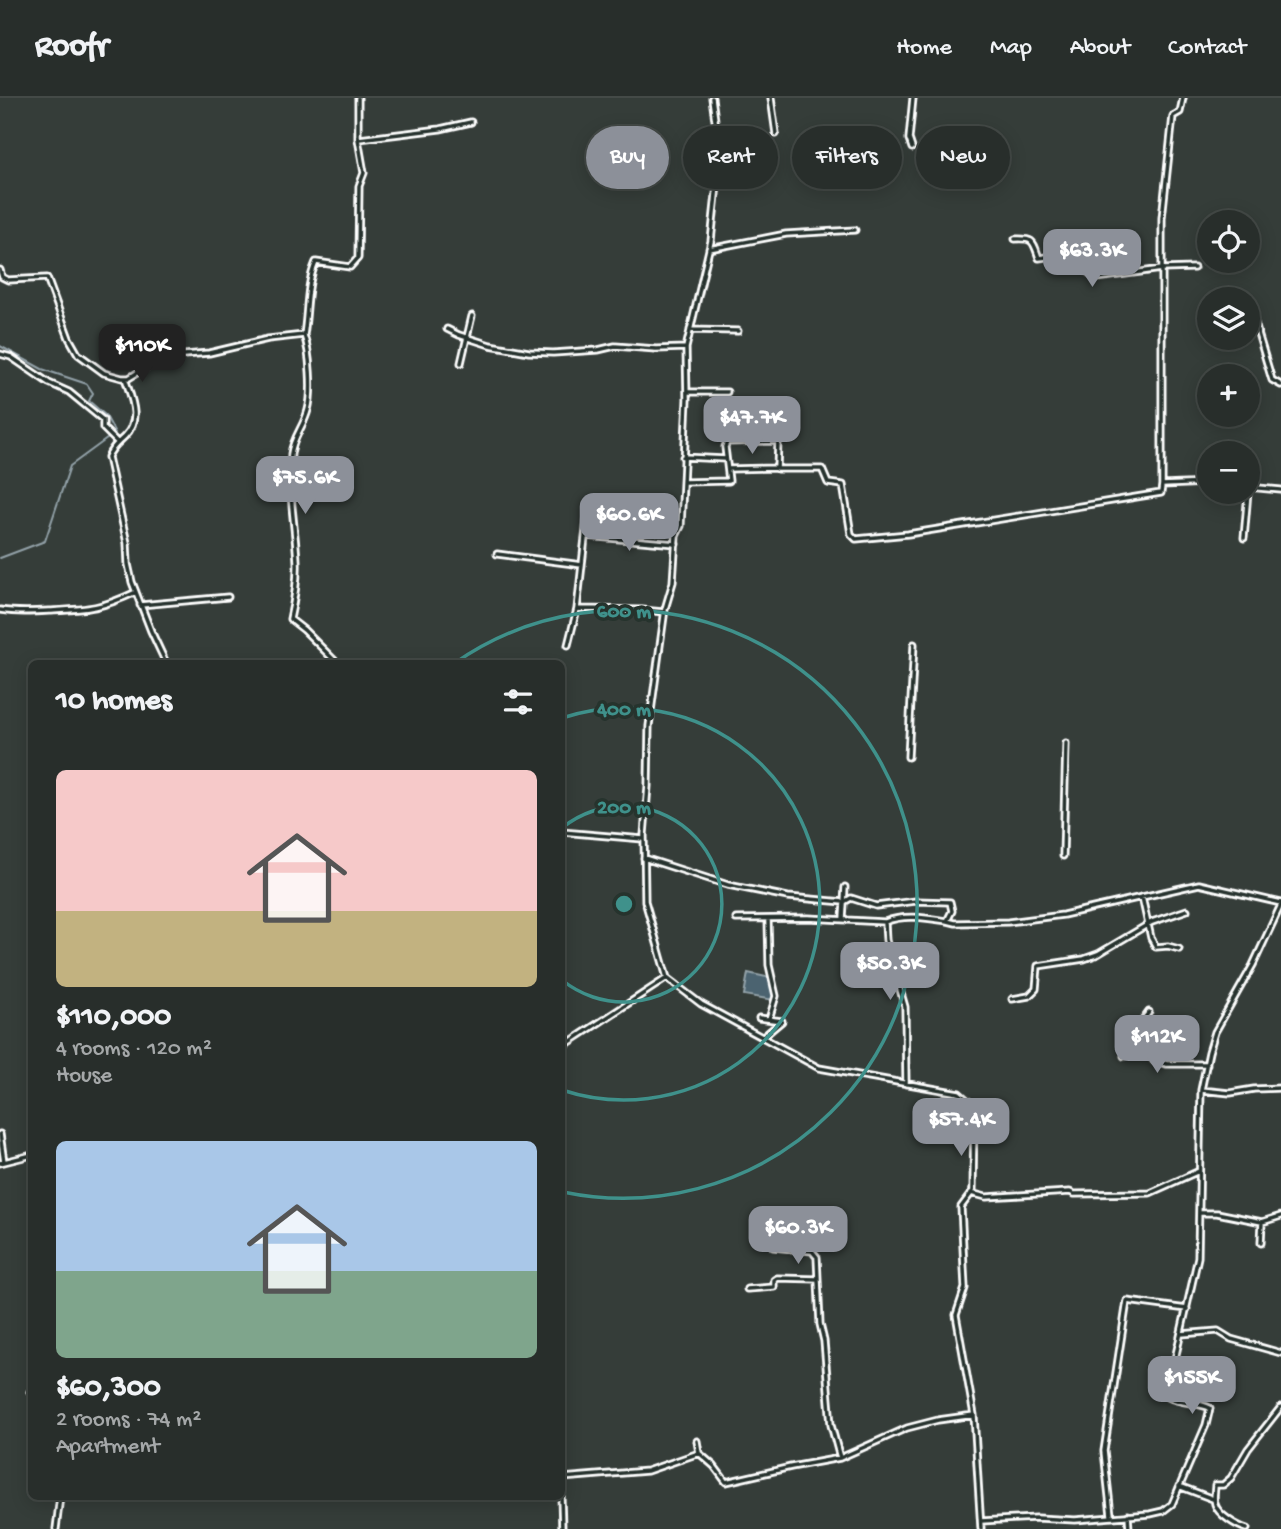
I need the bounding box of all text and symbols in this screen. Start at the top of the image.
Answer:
text: Roofr [35,29,108,67]
text: Home [896,34,952,63]
text: Map [990,34,1032,63]
text: About [1070,34,1130,63]
text: Contact [1168,34,1246,63]
chip: Buy [586,126,669,189]
chip: Rent [683,126,778,189]
chip: Filters [792,126,902,189]
chip: New [916,126,1010,189]
map controls [1197,210,1260,504]
button: locate [1197,210,1260,273]
pin: $63.3K [1035,230,1149,289]
text: $63.3K [1059,238,1125,265]
button: layers [1197,287,1260,350]
pin: $110K [93,324,191,384]
text: $110K [115,333,169,360]
button: + [1197,364,1260,427]
pin: $47.7K [695,396,809,456]
text: $47.7K [719,405,785,432]
button: − [1197,441,1260,504]
pin: $75.6K [248,456,362,516]
text: $75.6K [272,465,338,492]
pin: $60.6K [572,494,686,553]
text: $60.6K [596,502,662,529]
text: 600 m [597,601,651,626]
icon: filters [499,683,537,721]
text: 10 homes [56,685,172,720]
text: 400 m [596,699,651,724]
text: 200 m [597,797,651,822]
icon: home [234,815,360,941]
centre of rings [612,892,636,916]
pin: $50.3K [833,942,947,1002]
text: $50.3K [856,951,924,978]
text: $110,000 [56,1001,171,1036]
pin: $112K [1108,1016,1206,1075]
text: $112K [1131,1024,1183,1051]
text: 4 rooms · 120 m² [56,1036,212,1063]
text: House [56,1063,112,1090]
pin: $57.4K [904,1098,1018,1158]
text: $57.4K [928,1107,994,1134]
icon: home [234,1186,360,1312]
pin: $60.3K [741,1206,855,1266]
text: $60.3K [765,1215,831,1242]
pin: $155K [1143,1356,1241,1416]
text: $155K [1164,1365,1220,1392]
text: $60,300 [56,1372,161,1407]
text: 2 rooms · 74 m² [56,1407,201,1434]
text: Apartment [56,1434,160,1461]

